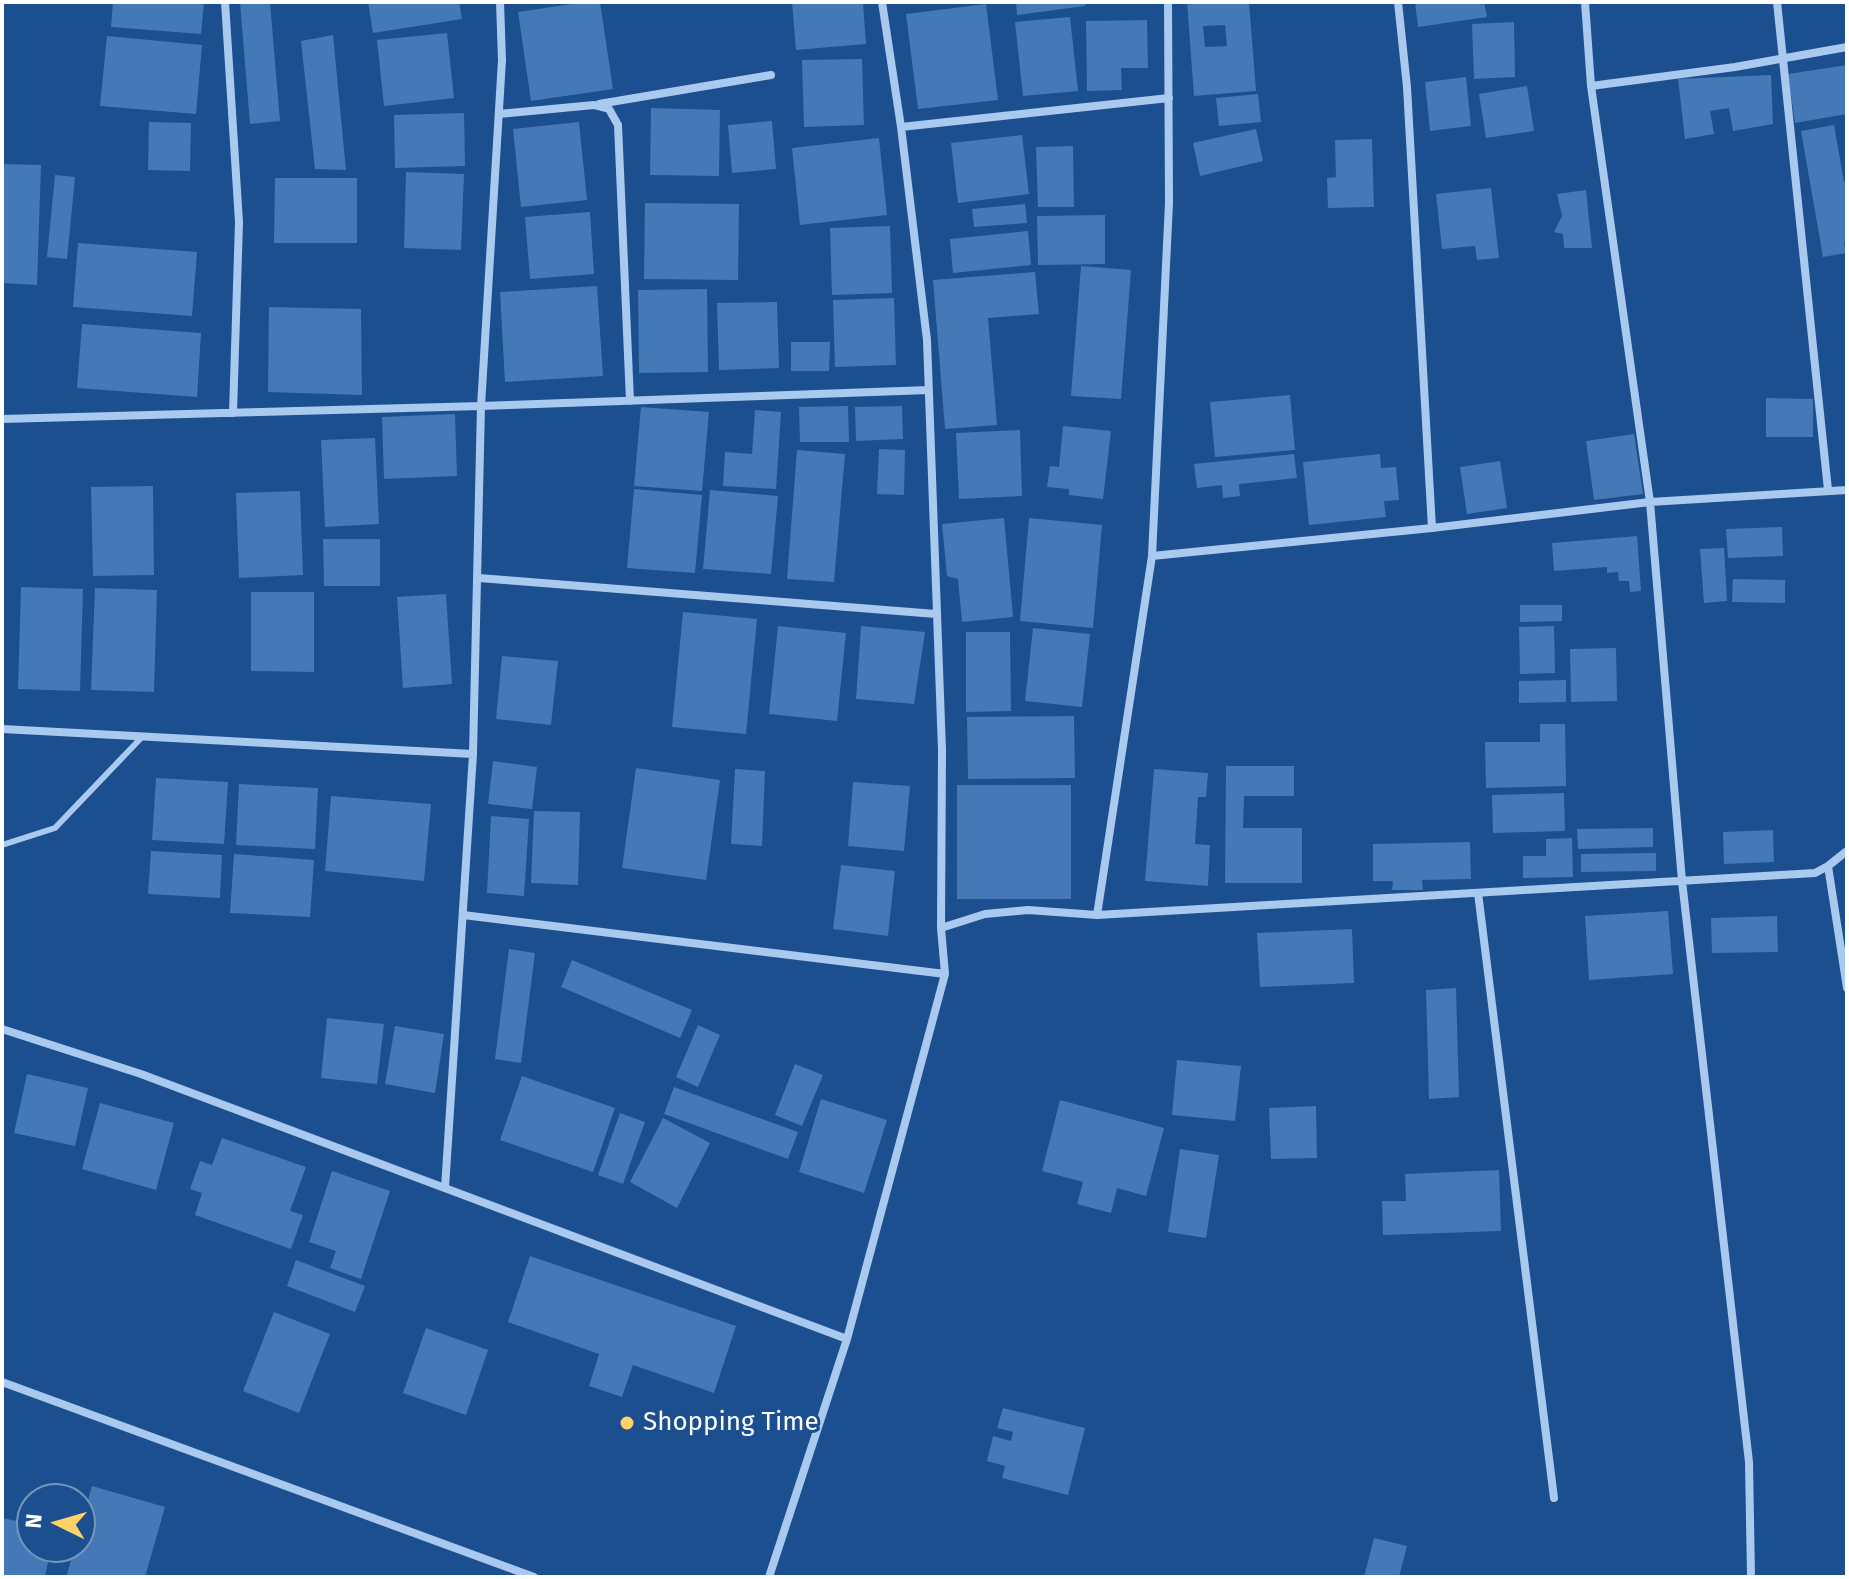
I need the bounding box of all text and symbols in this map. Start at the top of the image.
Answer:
place label: Shopping Time [643,1407,819,1439]
marker: Shopping Time [618,1414,636,1432]
north arrow [16,1483,96,1563]
text: N [20,1513,48,1529]

